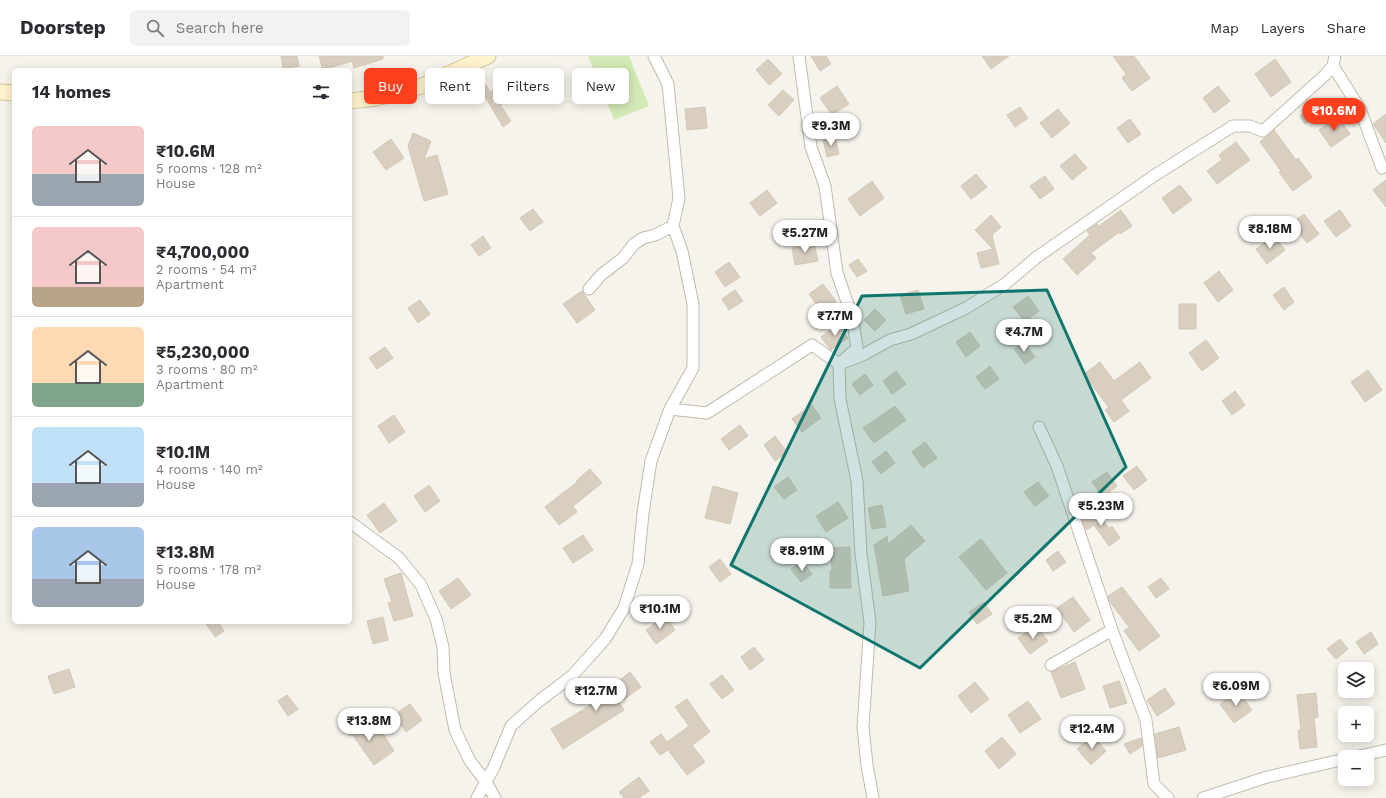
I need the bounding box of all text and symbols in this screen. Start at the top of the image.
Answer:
search box [130,10,410,46]
text: Doorstep [20,16,106,39]
icon: search [144,17,166,39]
text: Search here [176,19,264,37]
text: Map [1210,20,1239,36]
text: Layers [1261,20,1305,36]
text: Share [1327,20,1366,36]
chip: Buy [364,68,417,104]
chip: Rent [425,68,485,104]
chip: Filters [493,68,564,104]
chip: New [572,68,629,104]
icon: filters [310,81,332,103]
text: 14 homes [32,82,111,102]
pin: ₹10.6M [1301,98,1367,132]
text: ₹10.6M [1311,103,1357,118]
pin: ₹9.3M [803,113,859,147]
text: ₹9.3M [811,118,851,133]
text: ₹10.6M [156,141,215,161]
icon: home [64,142,112,190]
text: 5 rooms · 128 m² [156,161,262,176]
text: House [156,176,196,191]
pin: ₹8.18M [1237,216,1303,250]
pin: ₹5.27M [772,220,838,254]
text: ₹8.18M [1248,221,1292,236]
text: ₹5.27M [782,225,828,240]
text: ₹4,700,000 [156,242,249,262]
icon: home [64,243,112,291]
text: 2 rooms · 54 m² [156,262,257,277]
text: Apartment [156,277,224,292]
pin: ₹7.7M [807,303,863,337]
text: ₹7.7M [817,308,853,323]
pin: ₹4.7M [996,319,1052,353]
text: ₹4.7M [1005,324,1043,339]
text: ₹5,230,000 [156,342,250,362]
icon: home [64,343,112,391]
text: 3 rooms · 80 m² [156,362,257,377]
text: Apartment [156,377,224,392]
text: ₹10.1M [156,442,210,462]
icon: home [64,443,112,491]
text: 4 rooms · 140 m² [156,462,263,477]
text: House [156,477,196,492]
pin: ₹5.23M [1068,493,1134,527]
text: ₹5.23M [1078,498,1124,513]
pin: ₹8.91M [769,538,835,572]
text: ₹13.8M [156,542,215,562]
icon: home [64,543,112,591]
text: ₹8.91M [779,543,825,558]
text: 5 rooms · 178 m² [156,562,261,577]
text: House [156,577,196,592]
pin: ₹10.1M [627,596,693,630]
text: ₹10.1M [639,601,681,616]
pin: ₹5.2M [1005,606,1061,640]
text: ₹5.2M [1014,611,1052,626]
map controls [1338,662,1374,786]
button: layers [1338,662,1374,698]
pin: ₹6.09M [1203,673,1269,707]
pin: ₹12.7M [563,678,629,712]
text: ₹6.09M [1212,678,1260,693]
text: ₹12.7M [574,683,618,698]
button: + [1338,706,1374,742]
pin: ₹13.8M [336,708,402,742]
text: ₹13.8M [347,713,391,728]
pin: ₹12.4M [1059,716,1125,750]
text: ₹12.4M [1069,721,1115,736]
button: − [1338,750,1374,786]

